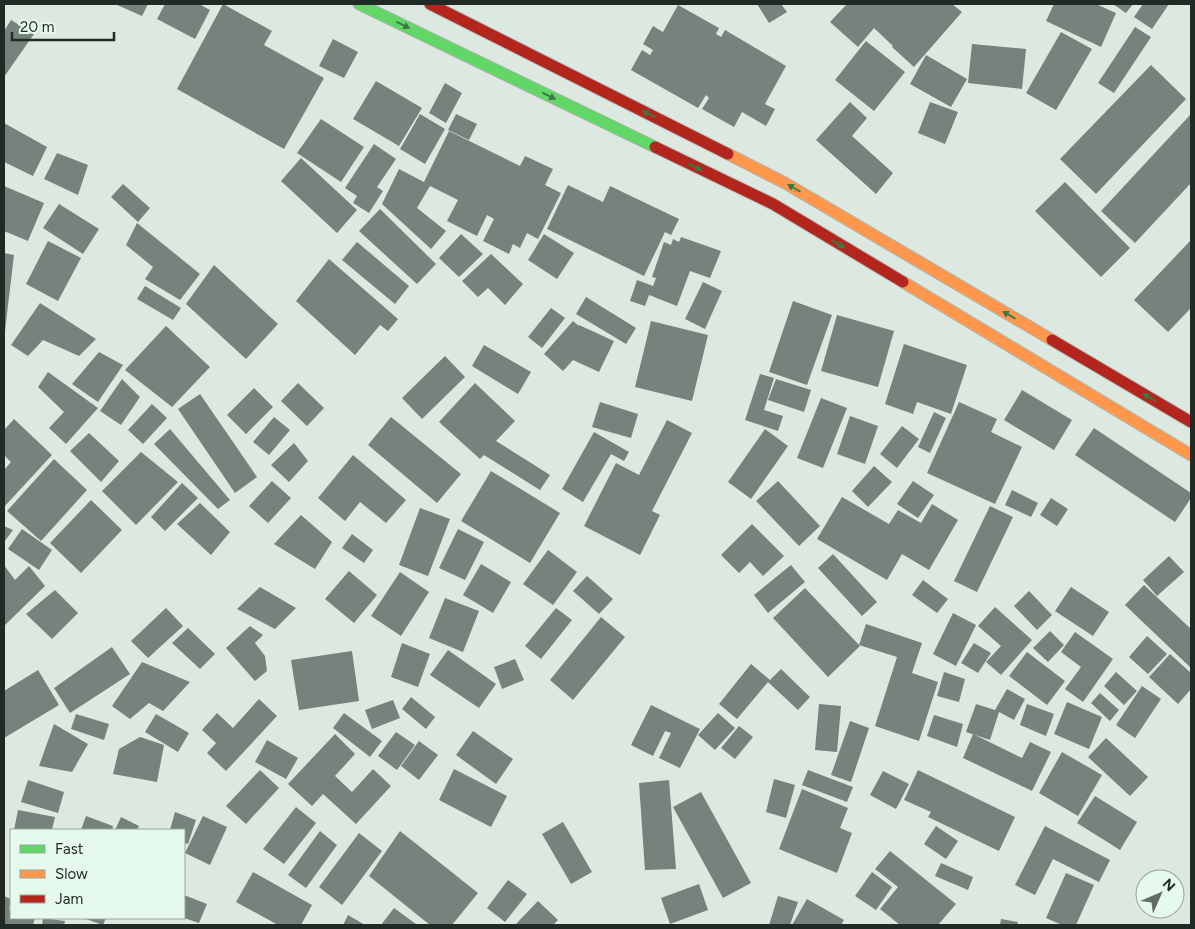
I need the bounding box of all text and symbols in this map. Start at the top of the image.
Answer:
scale bar [12,10,115,42]
text: 20 m [20,18,54,36]
one-way arrow [395,21,410,29]
one-way arrow [542,92,556,100]
one-way arrow [642,110,656,118]
one-way arrow [688,163,702,171]
one-way arrow [787,184,800,193]
one-way arrow [832,239,845,248]
one-way arrow [1002,311,1017,319]
one-way arrow [1143,393,1156,402]
legend [10,829,185,919]
text: Fast [55,840,84,858]
text: Slow [55,865,88,883]
north arrow [1135,869,1185,919]
text: N [1159,875,1179,895]
text: Jam [55,890,83,908]

